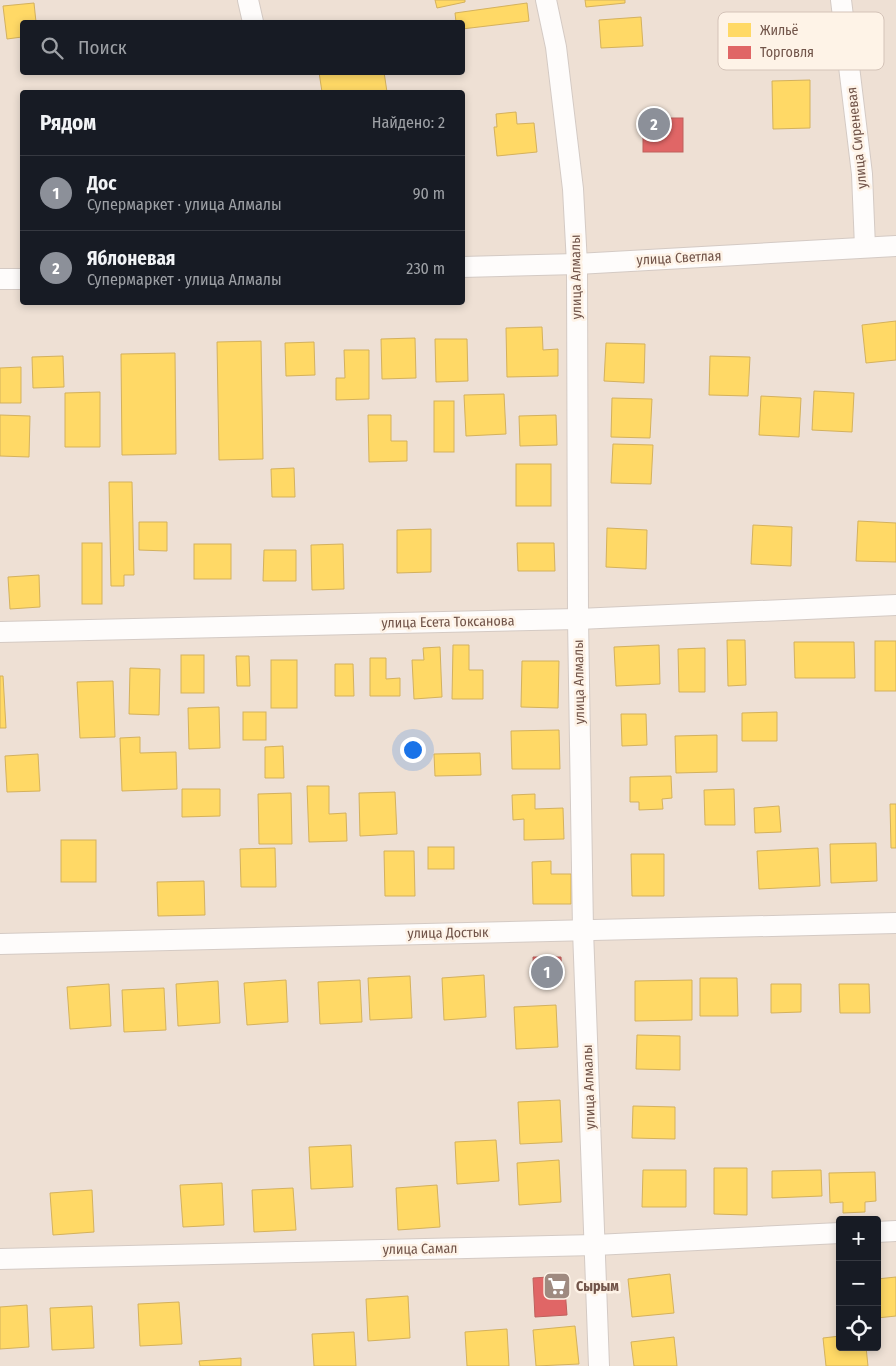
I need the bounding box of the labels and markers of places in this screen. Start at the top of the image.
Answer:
pin: 2 [638,105,670,143]
pin: 1 [531,953,563,991]
supermarket icon: Сырым [542,1271,572,1301]
place label: Сырым [576,1278,619,1295]

